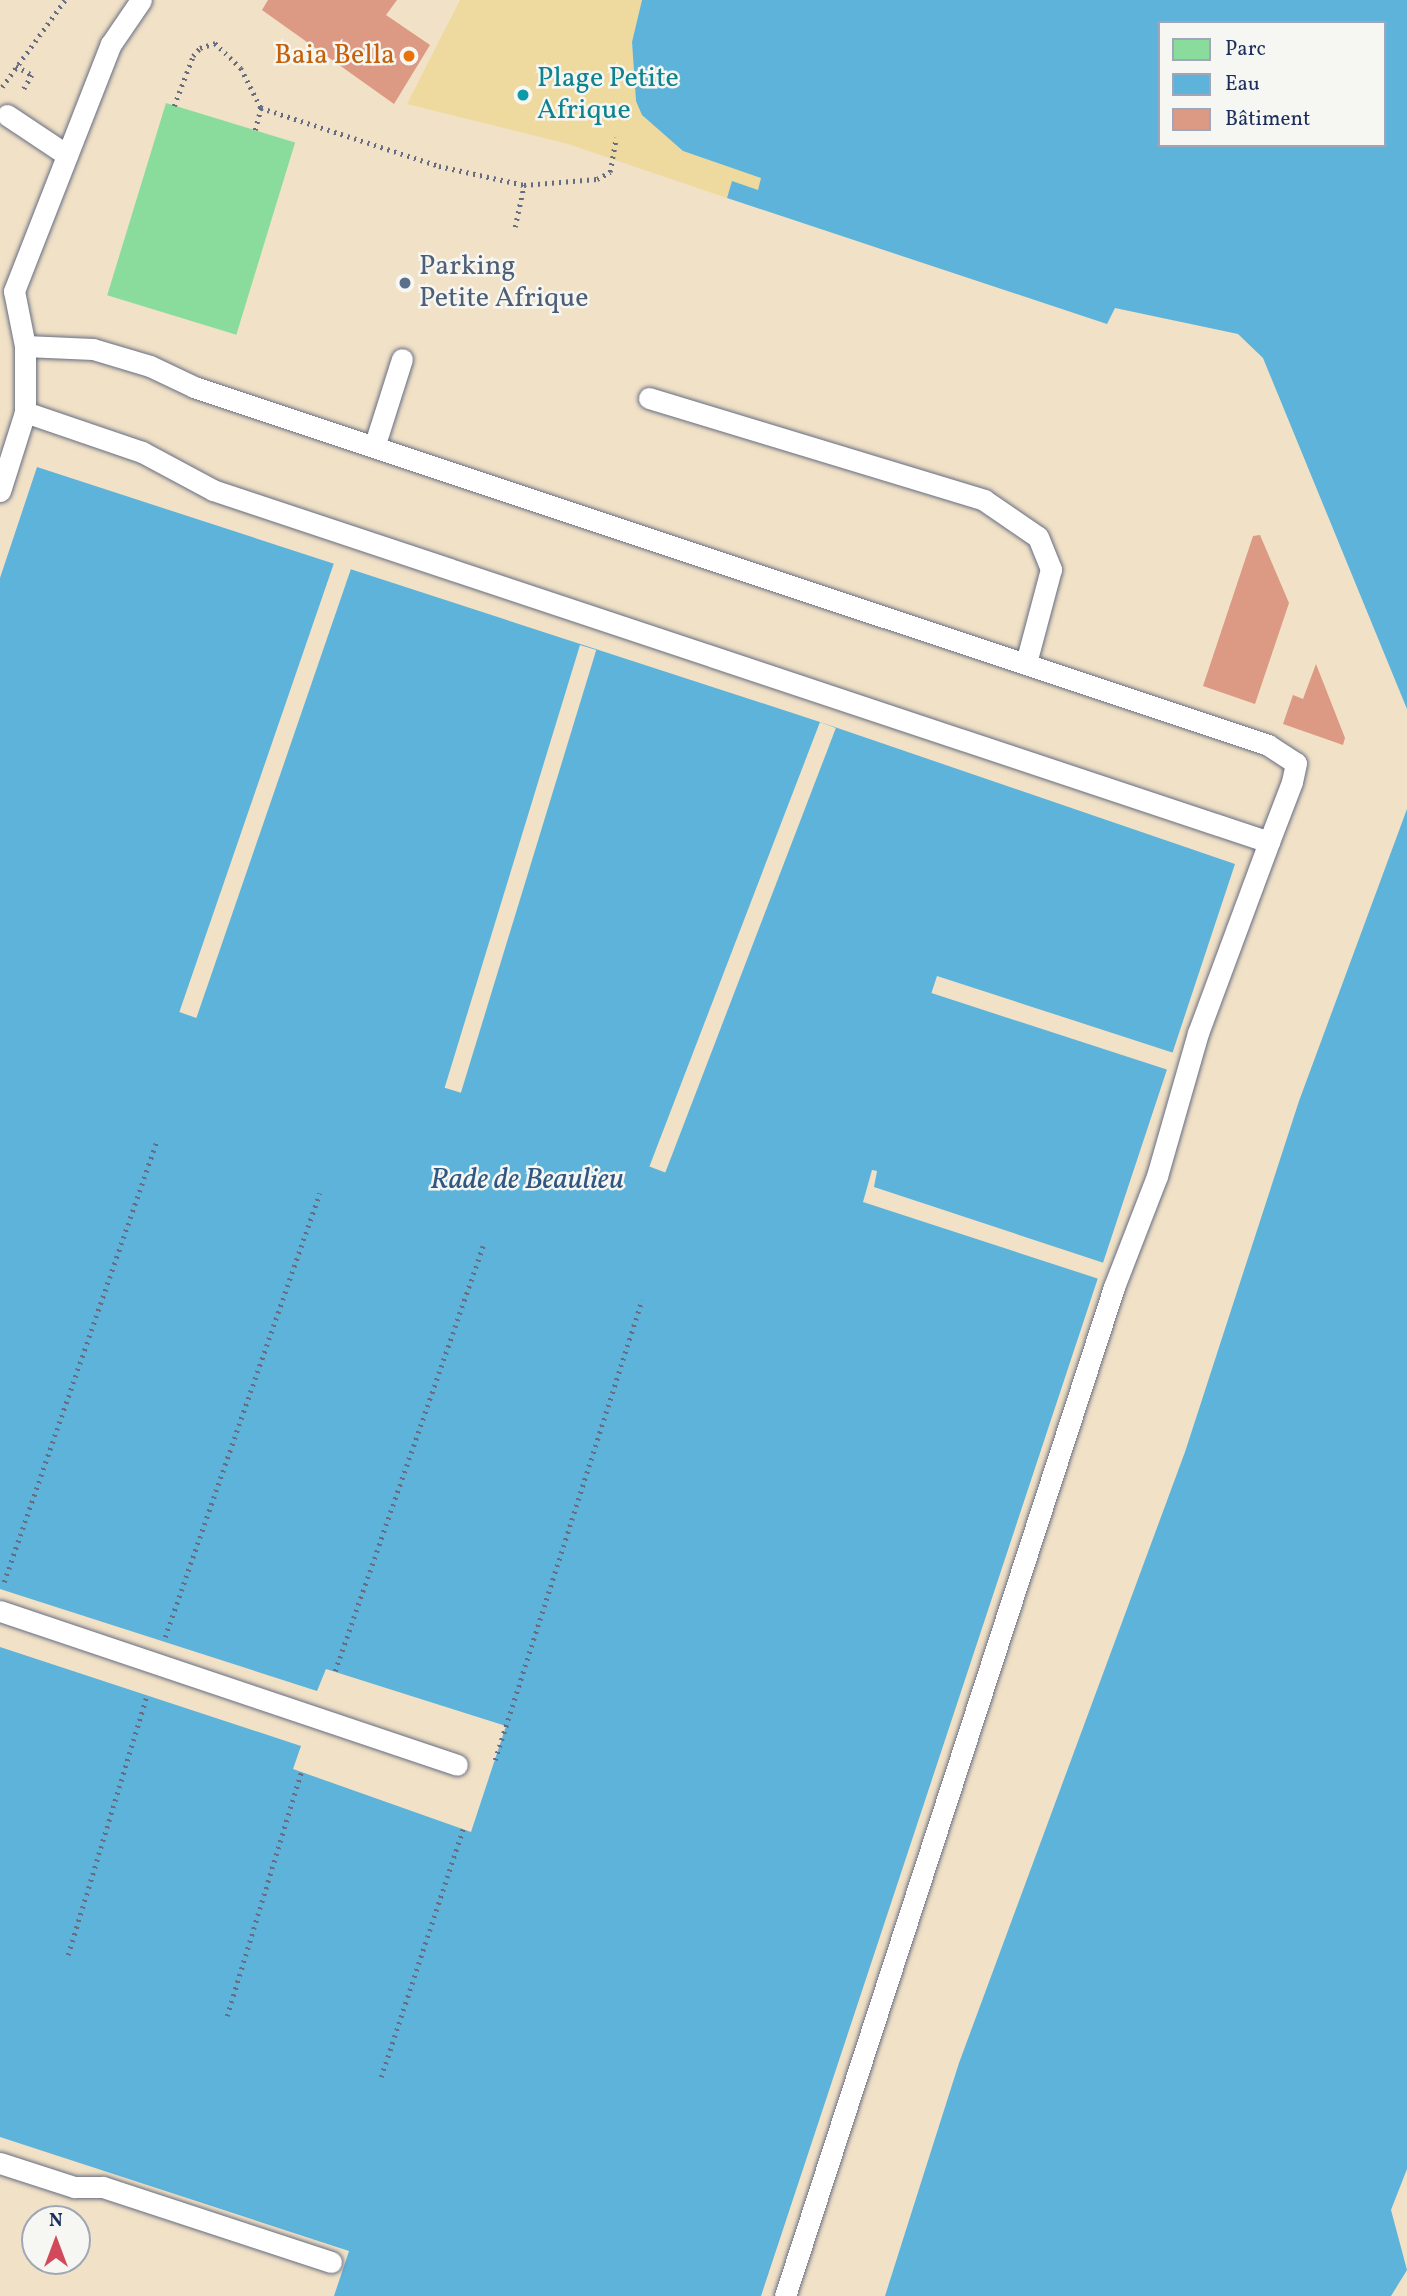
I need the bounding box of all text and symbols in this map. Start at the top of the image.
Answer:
legend [1158,21,1386,147]
text: Parc [1225,35,1266,64]
place label: Baia Bella [274,39,395,73]
marker: Baia Bella [401,48,417,64]
place label: Plage Petite Afrique [537,62,679,128]
text: Eau [1225,70,1260,99]
marker: Plage Petite Afrique [515,87,531,103]
text: Bâtiment [1225,105,1310,134]
place label: Parking Petite Afrique [419,250,588,316]
marker: Parking Petite Afrique [397,275,413,291]
water label: Rade de Beaulieu [430,1162,624,1198]
north arrow [21,2205,91,2275]
text: N [49,2208,63,2234]

